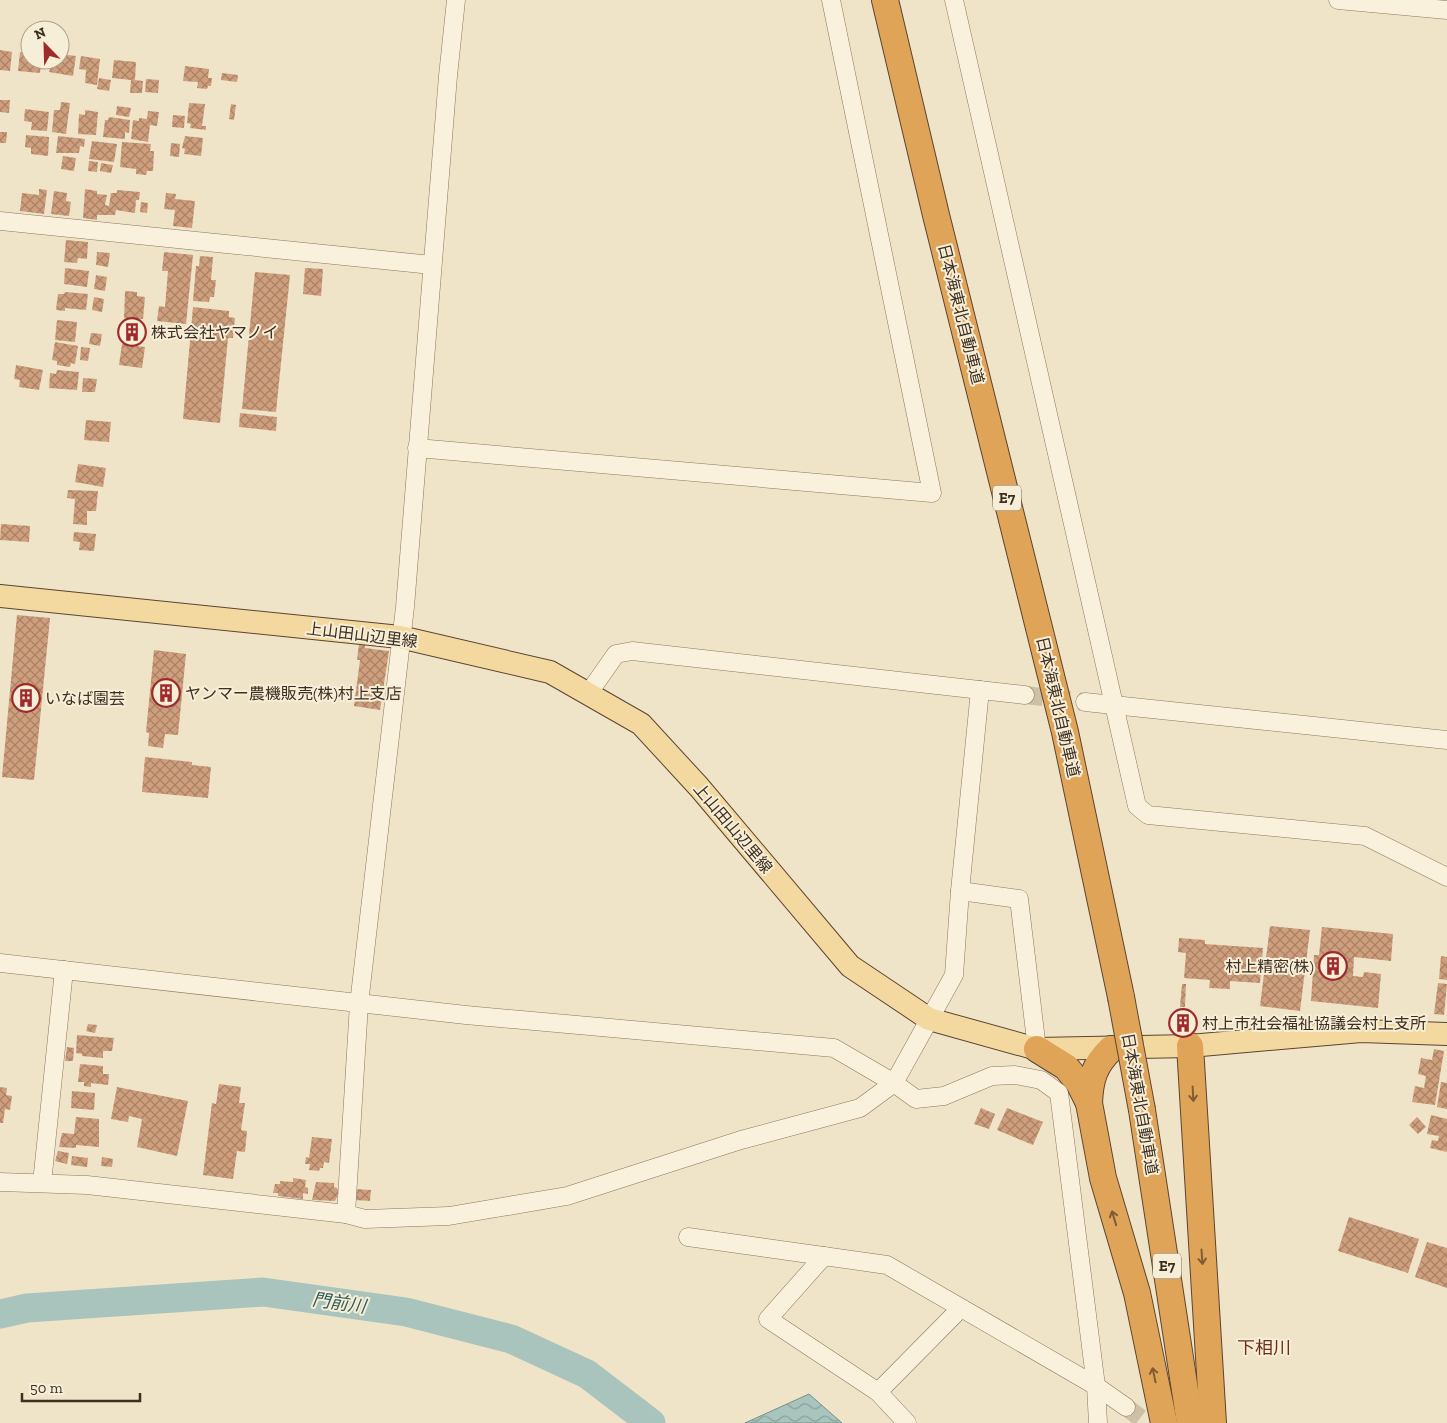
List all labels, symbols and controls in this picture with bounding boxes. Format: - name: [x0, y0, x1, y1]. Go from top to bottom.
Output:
- north arrow: [20, 20, 70, 70]
- text: N: [32, 23, 49, 43]
- street label: 日本海東北自動車道: [934, 242, 988, 386]
- building icon: 株式会社ヤマノイ: [117, 317, 147, 347]
- place label: 株式会社ヤマノイ: [151, 323, 279, 342]
- road number: E7: [993, 486, 1021, 510]
- street label: 上山田山辺里線: [305, 619, 419, 651]
- street label: 日本海東北自動車道: [1033, 635, 1083, 779]
- building icon: ヤンマー農機販売(株)村上支店: [151, 678, 181, 708]
- building icon: いなば園芸: [11, 683, 41, 713]
- place label: ヤンマー農機販売(株)村上支店: [185, 684, 402, 703]
- place label: いなば園芸: [45, 689, 125, 708]
- street label: 上山田山辺里線: [690, 779, 776, 877]
- building icon: 村上精密(株): [1318, 951, 1348, 981]
- place label: 村上精密(株): [1225, 957, 1314, 976]
- building icon: 村上市社会福祉協議会村上支所: [1168, 1008, 1198, 1038]
- place label: 村上市社会福祉協議会村上支所: [1202, 1014, 1426, 1033]
- street label: 日本海東北自動車道: [1118, 1031, 1162, 1177]
- one-way arrow: [1188, 1086, 1198, 1102]
- one-way arrow: [1109, 1210, 1119, 1226]
- one-way arrow: [1198, 1248, 1207, 1264]
- road number: E7: [1153, 1254, 1181, 1278]
- water label: 門前川: [311, 1288, 369, 1318]
- district label: 下相川: [1237, 1337, 1291, 1359]
- one-way arrow: [1149, 1368, 1158, 1384]
- scale bar: [22, 1370, 140, 1402]
- text: 50 m: [30, 1379, 63, 1397]

